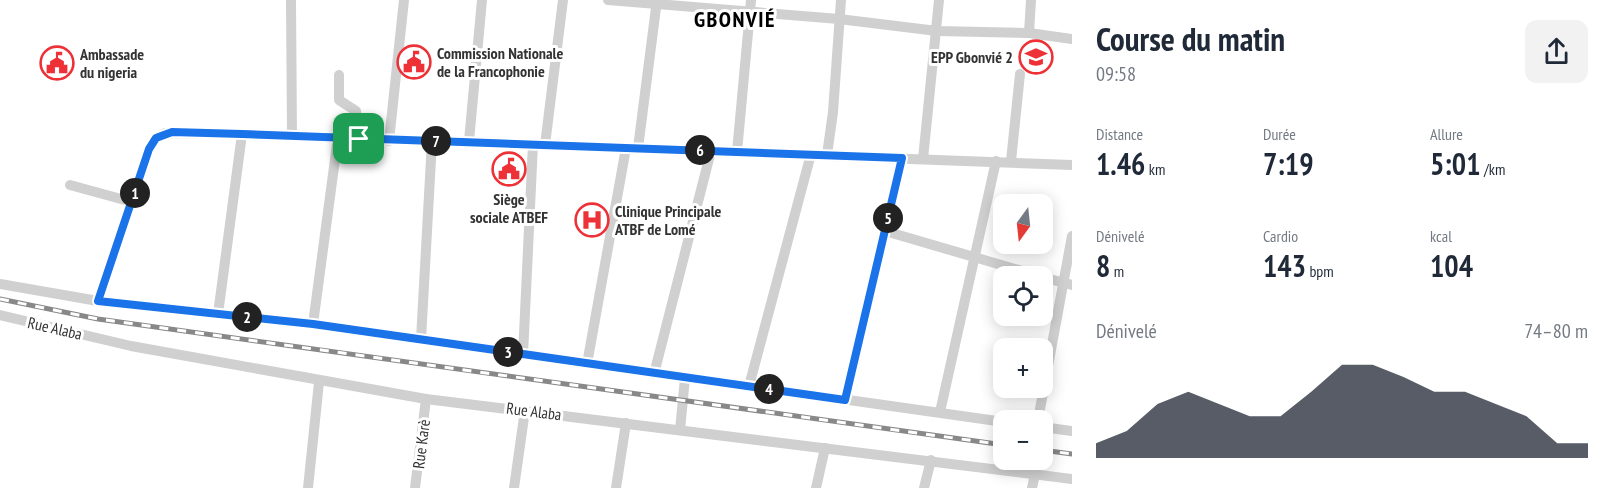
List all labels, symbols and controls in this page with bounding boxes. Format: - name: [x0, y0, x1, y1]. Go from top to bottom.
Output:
- district label: GBONVIÉ: [694, 5, 776, 33]
- text: Course du matin: [1096, 17, 1285, 60]
- button: share: [1525, 20, 1588, 83]
- school or university icon: EPP Gbonvié 2: [1018, 39, 1054, 75]
- place label: Commission Nationale de la Francophonie: [437, 43, 563, 81]
- place label: Ambassade du nigeria: [79, 44, 144, 82]
- public building icon: Commission Nationale de la Francophonie: [396, 44, 432, 80]
- public building icon: Ambassade du nigeria: [39, 45, 75, 81]
- place label: EPP Gbonvié 2: [931, 47, 1013, 67]
- text: 09:58: [1096, 61, 1136, 87]
- pin: [333, 113, 384, 164]
- icon: arrive: [342, 122, 375, 155]
- text: Distance: [1096, 124, 1143, 144]
- text: Durée: [1263, 124, 1296, 144]
- text: Allure: [1430, 124, 1463, 144]
- pin: 7: [421, 126, 451, 156]
- text: 7: [432, 131, 440, 151]
- pin: 6: [685, 135, 715, 165]
- text: 6: [696, 140, 704, 160]
- text: 1.46: [1096, 144, 1145, 183]
- text: 7:19: [1263, 144, 1314, 183]
- text: 5:01: [1430, 144, 1481, 183]
- public building icon: Siège sociale ATBEF: [491, 151, 527, 187]
- text: km: [1145, 159, 1165, 179]
- text: /km: [1481, 159, 1505, 179]
- pin: 1: [120, 178, 150, 208]
- text: 1: [131, 183, 139, 203]
- place label: Siège sociale ATBEF: [470, 189, 548, 227]
- north arrow: [993, 194, 1053, 254]
- map controls: [993, 194, 1053, 470]
- place label: Clinique Principale ATBF de Lomé: [614, 201, 722, 239]
- hospital icon: Clinique Principale ATBF de Lomé: [574, 202, 610, 238]
- pin: 5: [873, 203, 903, 233]
- text: 5: [884, 208, 892, 228]
- text: Dénivelé: [1096, 226, 1145, 246]
- text: Cardio: [1263, 226, 1298, 246]
- text: kcal: [1430, 226, 1452, 246]
- text: 8: [1096, 246, 1110, 285]
- text: 143: [1263, 246, 1306, 285]
- text: 104: [1430, 246, 1473, 285]
- text: m: [1110, 261, 1124, 281]
- text: bpm: [1306, 261, 1334, 281]
- button: locate: [993, 266, 1053, 326]
- pin: 2: [232, 302, 262, 332]
- text: 2: [243, 307, 251, 327]
- street label: Rue Alaba: [26, 312, 84, 344]
- text: Dénivelé: [1096, 318, 1157, 344]
- text: 74–80 m: [1524, 318, 1588, 344]
- pin: 3: [493, 337, 523, 367]
- button: +: [993, 338, 1053, 398]
- text: 3: [504, 342, 512, 362]
- pin: 4: [754, 374, 784, 404]
- text: 4: [765, 379, 773, 399]
- street label: Rue Alaba: [505, 398, 563, 424]
- button: −: [993, 410, 1053, 470]
- street label: Rue Karè: [408, 418, 434, 470]

